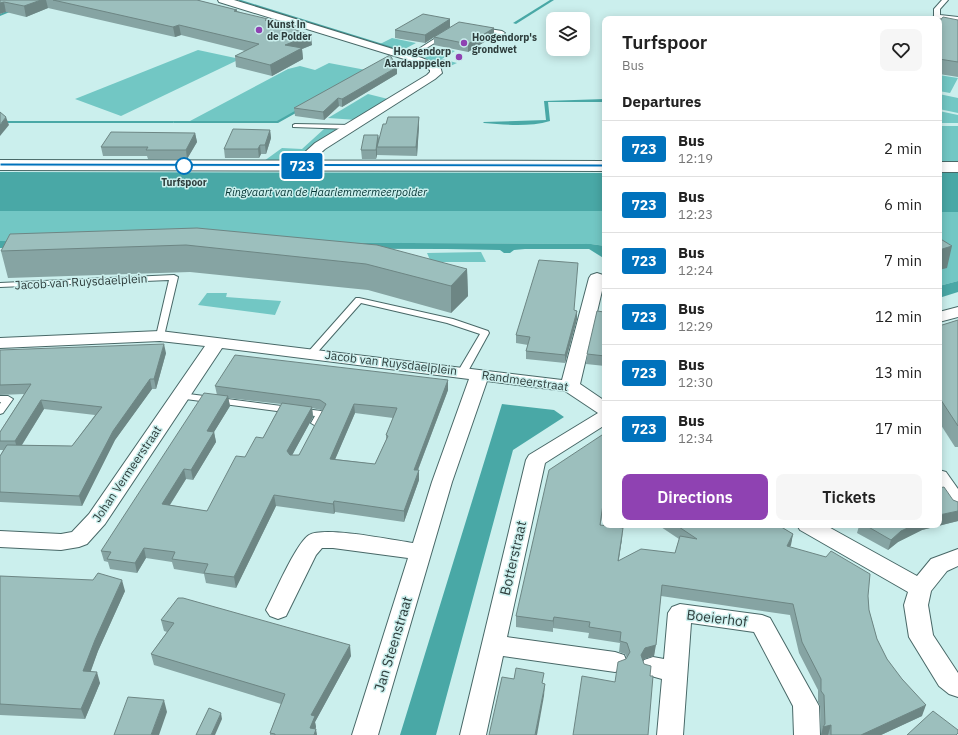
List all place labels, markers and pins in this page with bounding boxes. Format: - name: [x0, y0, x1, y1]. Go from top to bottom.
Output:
- place label: Kunst in de Polder: [267, 18, 312, 43]
- marker: Kunst in de Polder: [254, 25, 264, 35]
- place label: Hoogendorp's grondwet: [472, 31, 537, 56]
- marker: Hoogendorp's grondwet: [459, 38, 469, 48]
- place label: Hoogendorp Aardapppelen: [384, 45, 451, 70]
- marker: Hoogendorp Aardapppelen: [454, 52, 464, 62]
- marker: Turfspoor: [175, 157, 193, 175]
- place label: Turfspoor: [161, 176, 207, 189]

